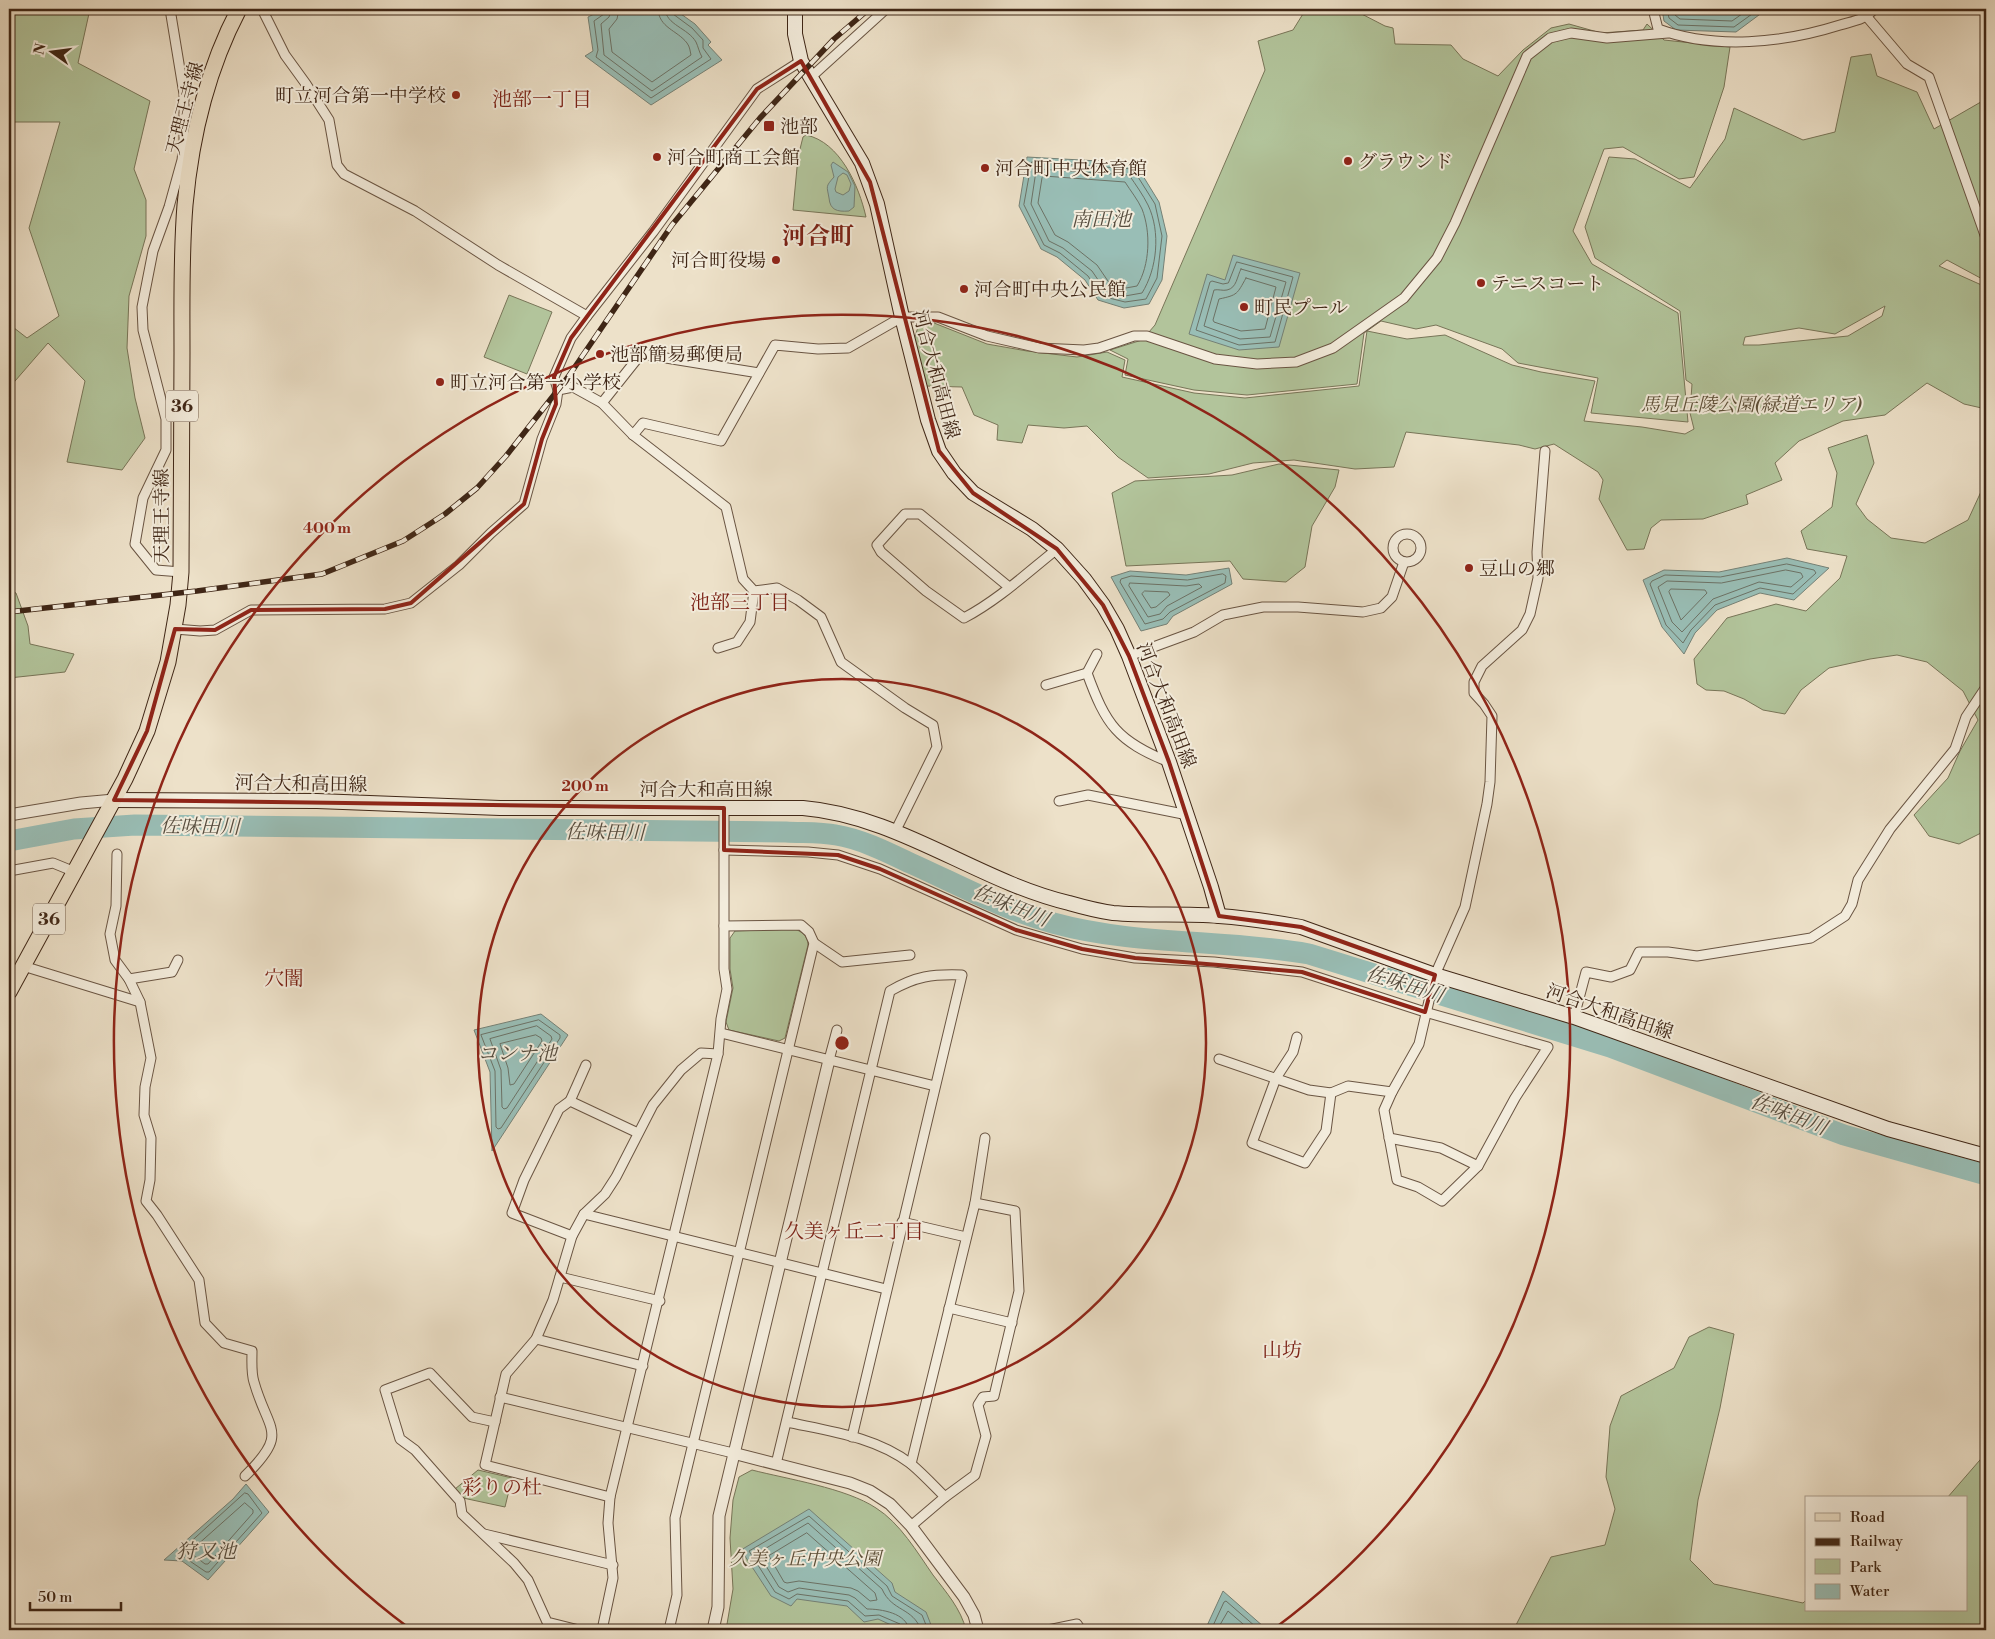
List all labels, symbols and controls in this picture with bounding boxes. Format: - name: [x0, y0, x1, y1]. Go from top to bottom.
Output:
- north arrow: [28, 28, 78, 78]
- text: N: [30, 42, 50, 57]
- street label: 天理王寺線: [161, 59, 209, 157]
- place label: 町立河合第一中学校: [275, 84, 446, 108]
- district label: 池部一丁目: [492, 88, 592, 113]
- marker: 町立河合第一中学校: [450, 89, 462, 101]
- place label: 池部: [780, 115, 818, 139]
- marker: 池部: [762, 119, 776, 133]
- place label: 河合町商工会館: [667, 146, 800, 170]
- place label: グラウンド: [1358, 150, 1453, 174]
- marker: 河合町商工会館: [651, 151, 663, 163]
- marker: グラウンド: [1342, 155, 1354, 167]
- place label: 河合町中央体育館: [995, 157, 1147, 181]
- marker: 河合町中央体育館: [979, 162, 991, 174]
- water label: 南田池: [1071, 208, 1133, 233]
- district label: 河合町: [782, 222, 854, 252]
- place label: 河合町役場: [671, 249, 766, 273]
- marker: 河合町役場: [770, 254, 782, 266]
- place label: テニスコート: [1491, 272, 1604, 296]
- marker: テニスコート: [1475, 277, 1487, 289]
- place label: 河合町中央公民館: [974, 278, 1126, 302]
- marker: 河合町中央公民館: [958, 283, 970, 295]
- place label: 町民プール: [1254, 296, 1348, 320]
- marker: 町民プール: [1238, 301, 1250, 313]
- street label: 河合大和高田線: [907, 307, 965, 442]
- place label: 池部簡易郵便局: [610, 343, 743, 367]
- marker: 池部簡易郵便局: [594, 348, 606, 360]
- place label: 町立河合第一小学校: [450, 371, 621, 395]
- marker: 町立河合第一小学校: [434, 376, 446, 388]
- road number: 36: [166, 391, 198, 422]
- park label: 馬見丘陵公園(緑道エリア): [1641, 393, 1862, 417]
- street label: 天理王寺線: [150, 468, 174, 564]
- text: 400 m: [303, 519, 351, 538]
- place label: 豆山の郷: [1479, 557, 1555, 581]
- marker: 豆山の郷: [1463, 562, 1475, 574]
- district label: 池部三丁目: [690, 591, 790, 616]
- street label: 河合大和高田線: [1131, 639, 1201, 772]
- street label: 河合大和高田線: [234, 771, 368, 797]
- text: 200 m: [561, 777, 609, 796]
- street label: 河合大和高田線: [639, 778, 773, 802]
- water label: 佐味田川: [160, 814, 242, 841]
- water label: 佐味田川: [565, 820, 647, 847]
- water label: 佐味田川: [969, 880, 1054, 934]
- road number: 36: [33, 904, 65, 934]
- water label: 佐味田川: [1363, 962, 1448, 1010]
- district label: 穴闇: [264, 967, 304, 992]
- street label: 河合大和高田線: [1543, 979, 1676, 1045]
- centre of rings: [833, 1034, 851, 1052]
- water label: コンナ池: [477, 1042, 559, 1067]
- water label: 佐味田川: [1747, 1089, 1832, 1142]
- district label: 久美ヶ丘二丁目: [784, 1220, 924, 1245]
- district label: 山坊: [1262, 1339, 1302, 1364]
- district label: 彩りの杜: [462, 1476, 542, 1501]
- legend: [1805, 1496, 1968, 1612]
- text: Road: [1850, 1508, 1885, 1527]
- text: Railway: [1850, 1532, 1904, 1551]
- water label: 狩又池: [176, 1540, 238, 1565]
- park label: 久美ヶ丘中央公園: [729, 1547, 884, 1571]
- text: Park: [1850, 1558, 1882, 1577]
- scale bar: [30, 1579, 121, 1611]
- text: Water: [1849, 1582, 1890, 1601]
- text: 50 m: [38, 1588, 72, 1607]

